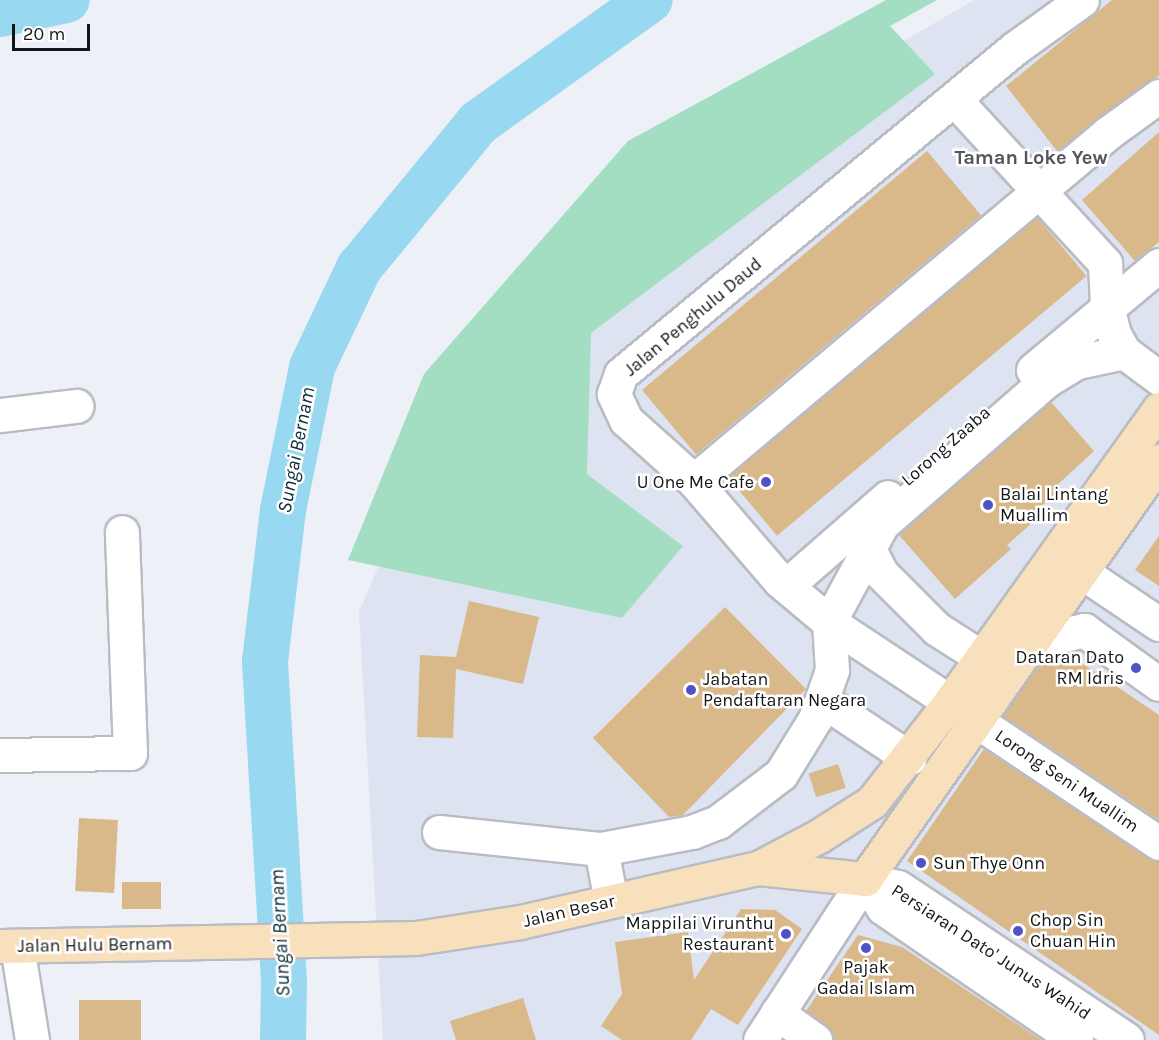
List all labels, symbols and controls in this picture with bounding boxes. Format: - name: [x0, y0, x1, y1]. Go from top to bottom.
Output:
- scale bar: [15, 12, 93, 50]
- text: 20 m: [23, 23, 65, 45]
- district label: Taman Loke Yew: [954, 145, 1108, 169]
- street label: Jalan Penghulu Daud: [620, 253, 766, 381]
- water label: Sungai Bernam: [272, 385, 320, 515]
- street label: Lorong Zaaba: [897, 401, 995, 491]
- place label: U One Me Cafe: [637, 471, 754, 493]
- marker: U One Me Cafe: [759, 475, 773, 489]
- place label: Balai Lintang Muallim: [1000, 484, 1108, 526]
- marker: Balai Lintang Muallim: [981, 498, 995, 512]
- place label: Dataran Dato RM Idris: [1016, 647, 1124, 690]
- marker: Dataran Dato RM Idris: [1129, 661, 1143, 675]
- place label: Jabatan Pendaftaran Negara: [703, 669, 866, 712]
- marker: Jabatan Pendaftaran Negara: [684, 683, 698, 697]
- street label: Lorong Seni Muallim: [991, 725, 1143, 837]
- place label: Sun Thye Onn: [933, 852, 1045, 874]
- marker: Sun Thye Onn: [914, 856, 928, 870]
- water label: Sungai Bernam: [265, 869, 295, 997]
- street label: Persiaran Dato' Junus Wahid: [887, 879, 1095, 1025]
- street label: Jalan Besar: [521, 890, 617, 932]
- place label: Chop Sin Chuan Hin: [1030, 910, 1116, 952]
- place label: Mappilai Virunthu Restaurant: [626, 913, 774, 956]
- marker: Chop Sin Chuan Hin: [1011, 924, 1025, 938]
- marker: Mappilai Virunthu Restaurant: [779, 927, 793, 941]
- street label: Jalan Hulu Bernam: [17, 933, 173, 957]
- marker: Pajak Gadai Islam: [859, 941, 873, 955]
- place label: Pajak Gadai Islam: [817, 957, 915, 1000]

